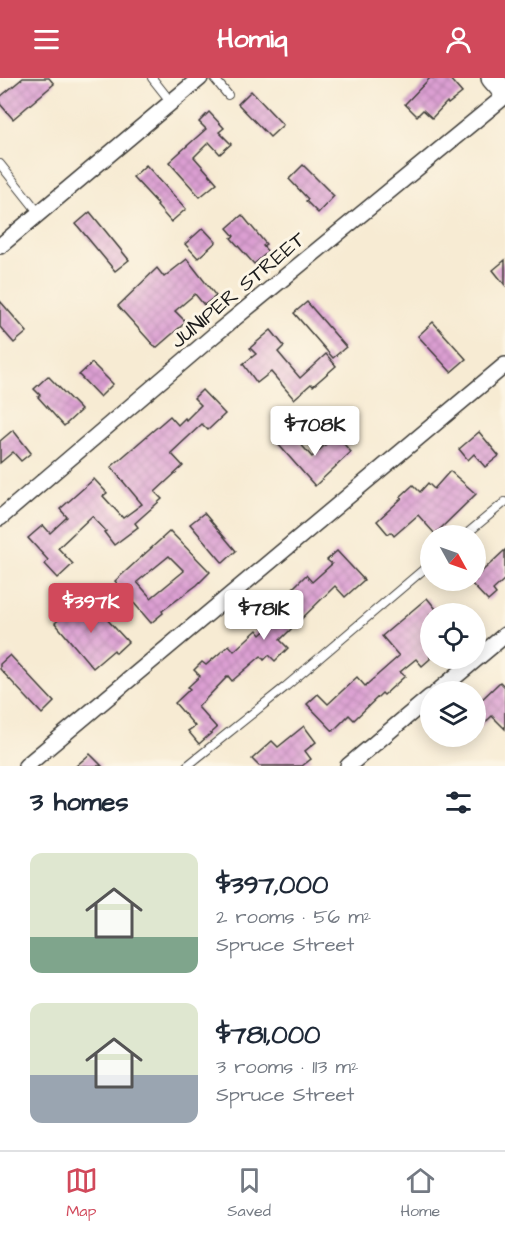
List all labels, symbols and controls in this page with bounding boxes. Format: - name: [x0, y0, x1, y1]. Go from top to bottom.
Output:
- text: Homiq: [217, 20, 288, 58]
- icon: menu: [30, 23, 63, 56]
- icon: person: [442, 23, 475, 56]
- street label: JUNIPER STREET: [164, 224, 312, 355]
- pin: $708K: [273, 406, 357, 457]
- text: $708K: [284, 411, 346, 439]
- north arrow: [420, 525, 486, 591]
- map controls: [420, 525, 486, 747]
- pin: $397K: [49, 583, 133, 634]
- text: $397K: [62, 588, 120, 616]
- pin: $781K: [222, 590, 306, 641]
- text: $781K: [238, 595, 290, 623]
- button: locate: [420, 603, 486, 669]
- button: layers: [420, 681, 486, 747]
- text: 3 homes: [30, 784, 129, 820]
- icon: filters: [442, 786, 475, 819]
- text: $397,000: [216, 867, 328, 903]
- icon: home: [78, 877, 150, 949]
- text: 2 rooms · 56 m²: [216, 903, 371, 931]
- text: Spruce Street: [216, 931, 354, 959]
- text: $781,000: [216, 1017, 320, 1053]
- icon: home: [78, 1027, 150, 1099]
- text: 3 rooms · 113 m²: [216, 1053, 359, 1081]
- text: Spruce Street: [216, 1081, 354, 1109]
- tab: Map: [65, 1164, 98, 1222]
- tab: Saved: [227, 1164, 271, 1222]
- tab: Home: [400, 1164, 440, 1222]

